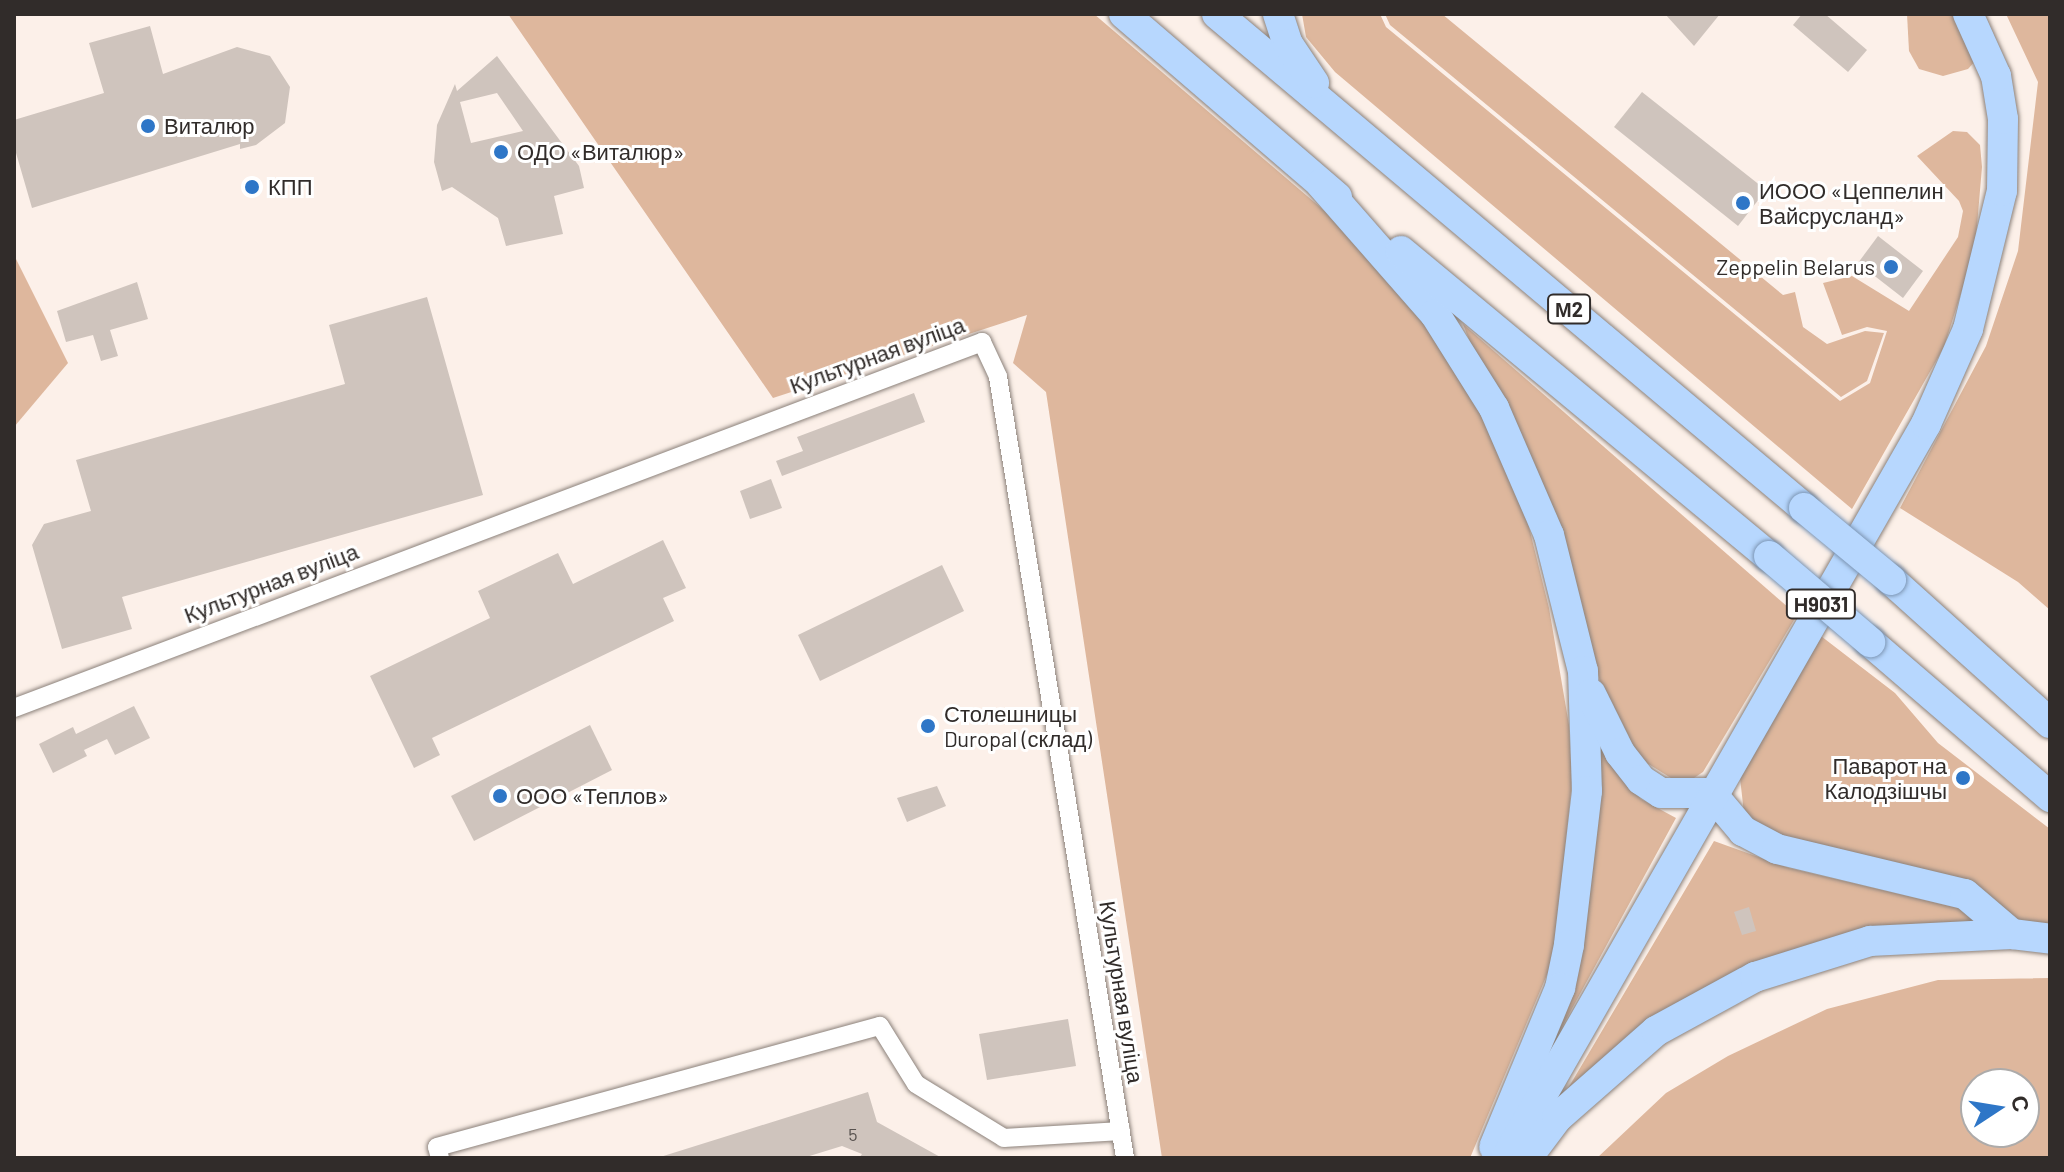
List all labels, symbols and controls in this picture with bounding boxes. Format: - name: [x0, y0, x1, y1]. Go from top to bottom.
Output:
- place label: Виталюр: [164, 113, 255, 139]
- marker: Виталюр: [139, 117, 157, 135]
- place label: ОДО «Виталюр»: [517, 139, 684, 165]
- marker: ОДО «Виталюр»: [492, 143, 510, 161]
- place label: КПП: [268, 174, 312, 200]
- place label: ИООО «Цеппелин Вайсрусланд»: [1759, 177, 1944, 228]
- marker: КПП: [243, 178, 261, 196]
- marker: ИООО «Цеппелин Вайсрусланд»: [1734, 194, 1752, 212]
- place label: Zeppelin Belarus: [1716, 254, 1875, 280]
- marker: Zeppelin Belarus: [1882, 258, 1900, 276]
- road number: М2: [1547, 293, 1591, 325]
- street label: Культурная вуліца: [786, 311, 968, 399]
- street label: Культурная вуліца: [180, 538, 362, 628]
- road number: Н9031: [1785, 588, 1857, 620]
- place label: Столешницы Duropal (склад): [944, 700, 1092, 752]
- marker: Столешницы Duropal (склад): [919, 717, 937, 735]
- place label: Паварот на Калодзішчы: [1824, 752, 1947, 804]
- marker: Паварот на Калодзішчы: [1954, 769, 1972, 787]
- place label: ООО «Теплов»: [516, 783, 669, 809]
- marker: ООО «Теплов»: [491, 787, 509, 805]
- street label: Культурная вуліца: [1095, 899, 1149, 1085]
- north arrow: [1960, 1068, 2040, 1148]
- text: С: [2007, 1093, 2036, 1114]
- house number: 5: [848, 1123, 858, 1145]

